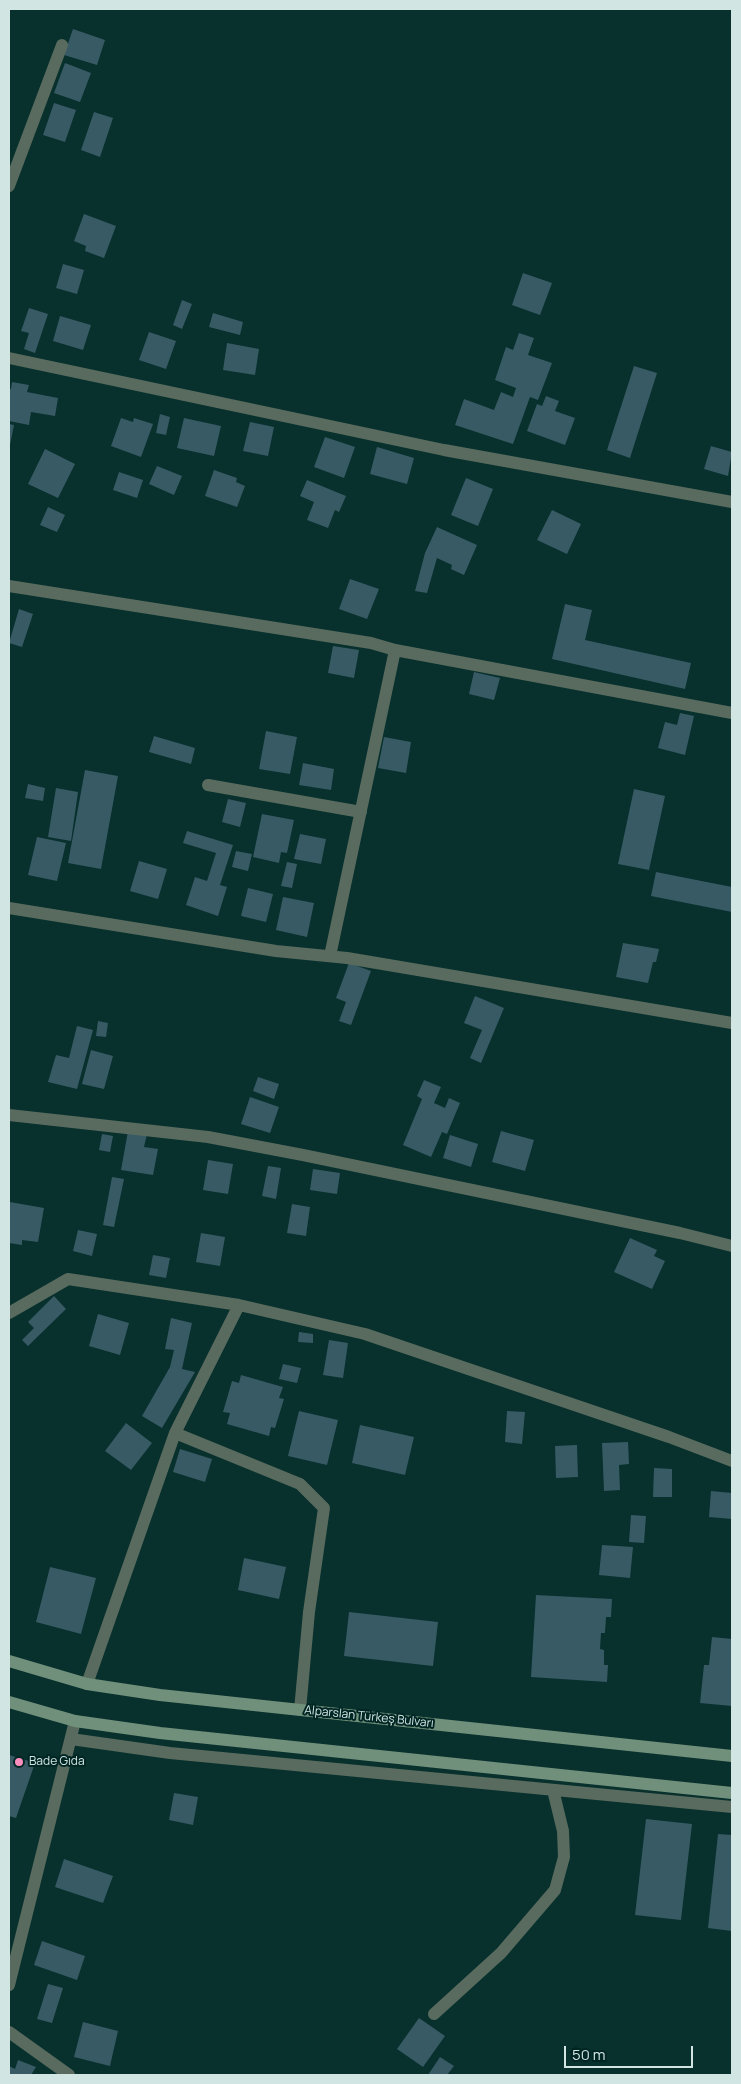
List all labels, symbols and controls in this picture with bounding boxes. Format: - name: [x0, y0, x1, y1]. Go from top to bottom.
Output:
- street label: Alparslan Türkeş Bulvarı: [304, 1703, 434, 1731]
- place label: Bade Gıda: [29, 1755, 85, 1769]
- marker: Bade Gıda: [13, 1756, 25, 1768]
- scale bar: [566, 2036, 695, 2068]
- text: 50 m: [572, 2044, 606, 2065]

